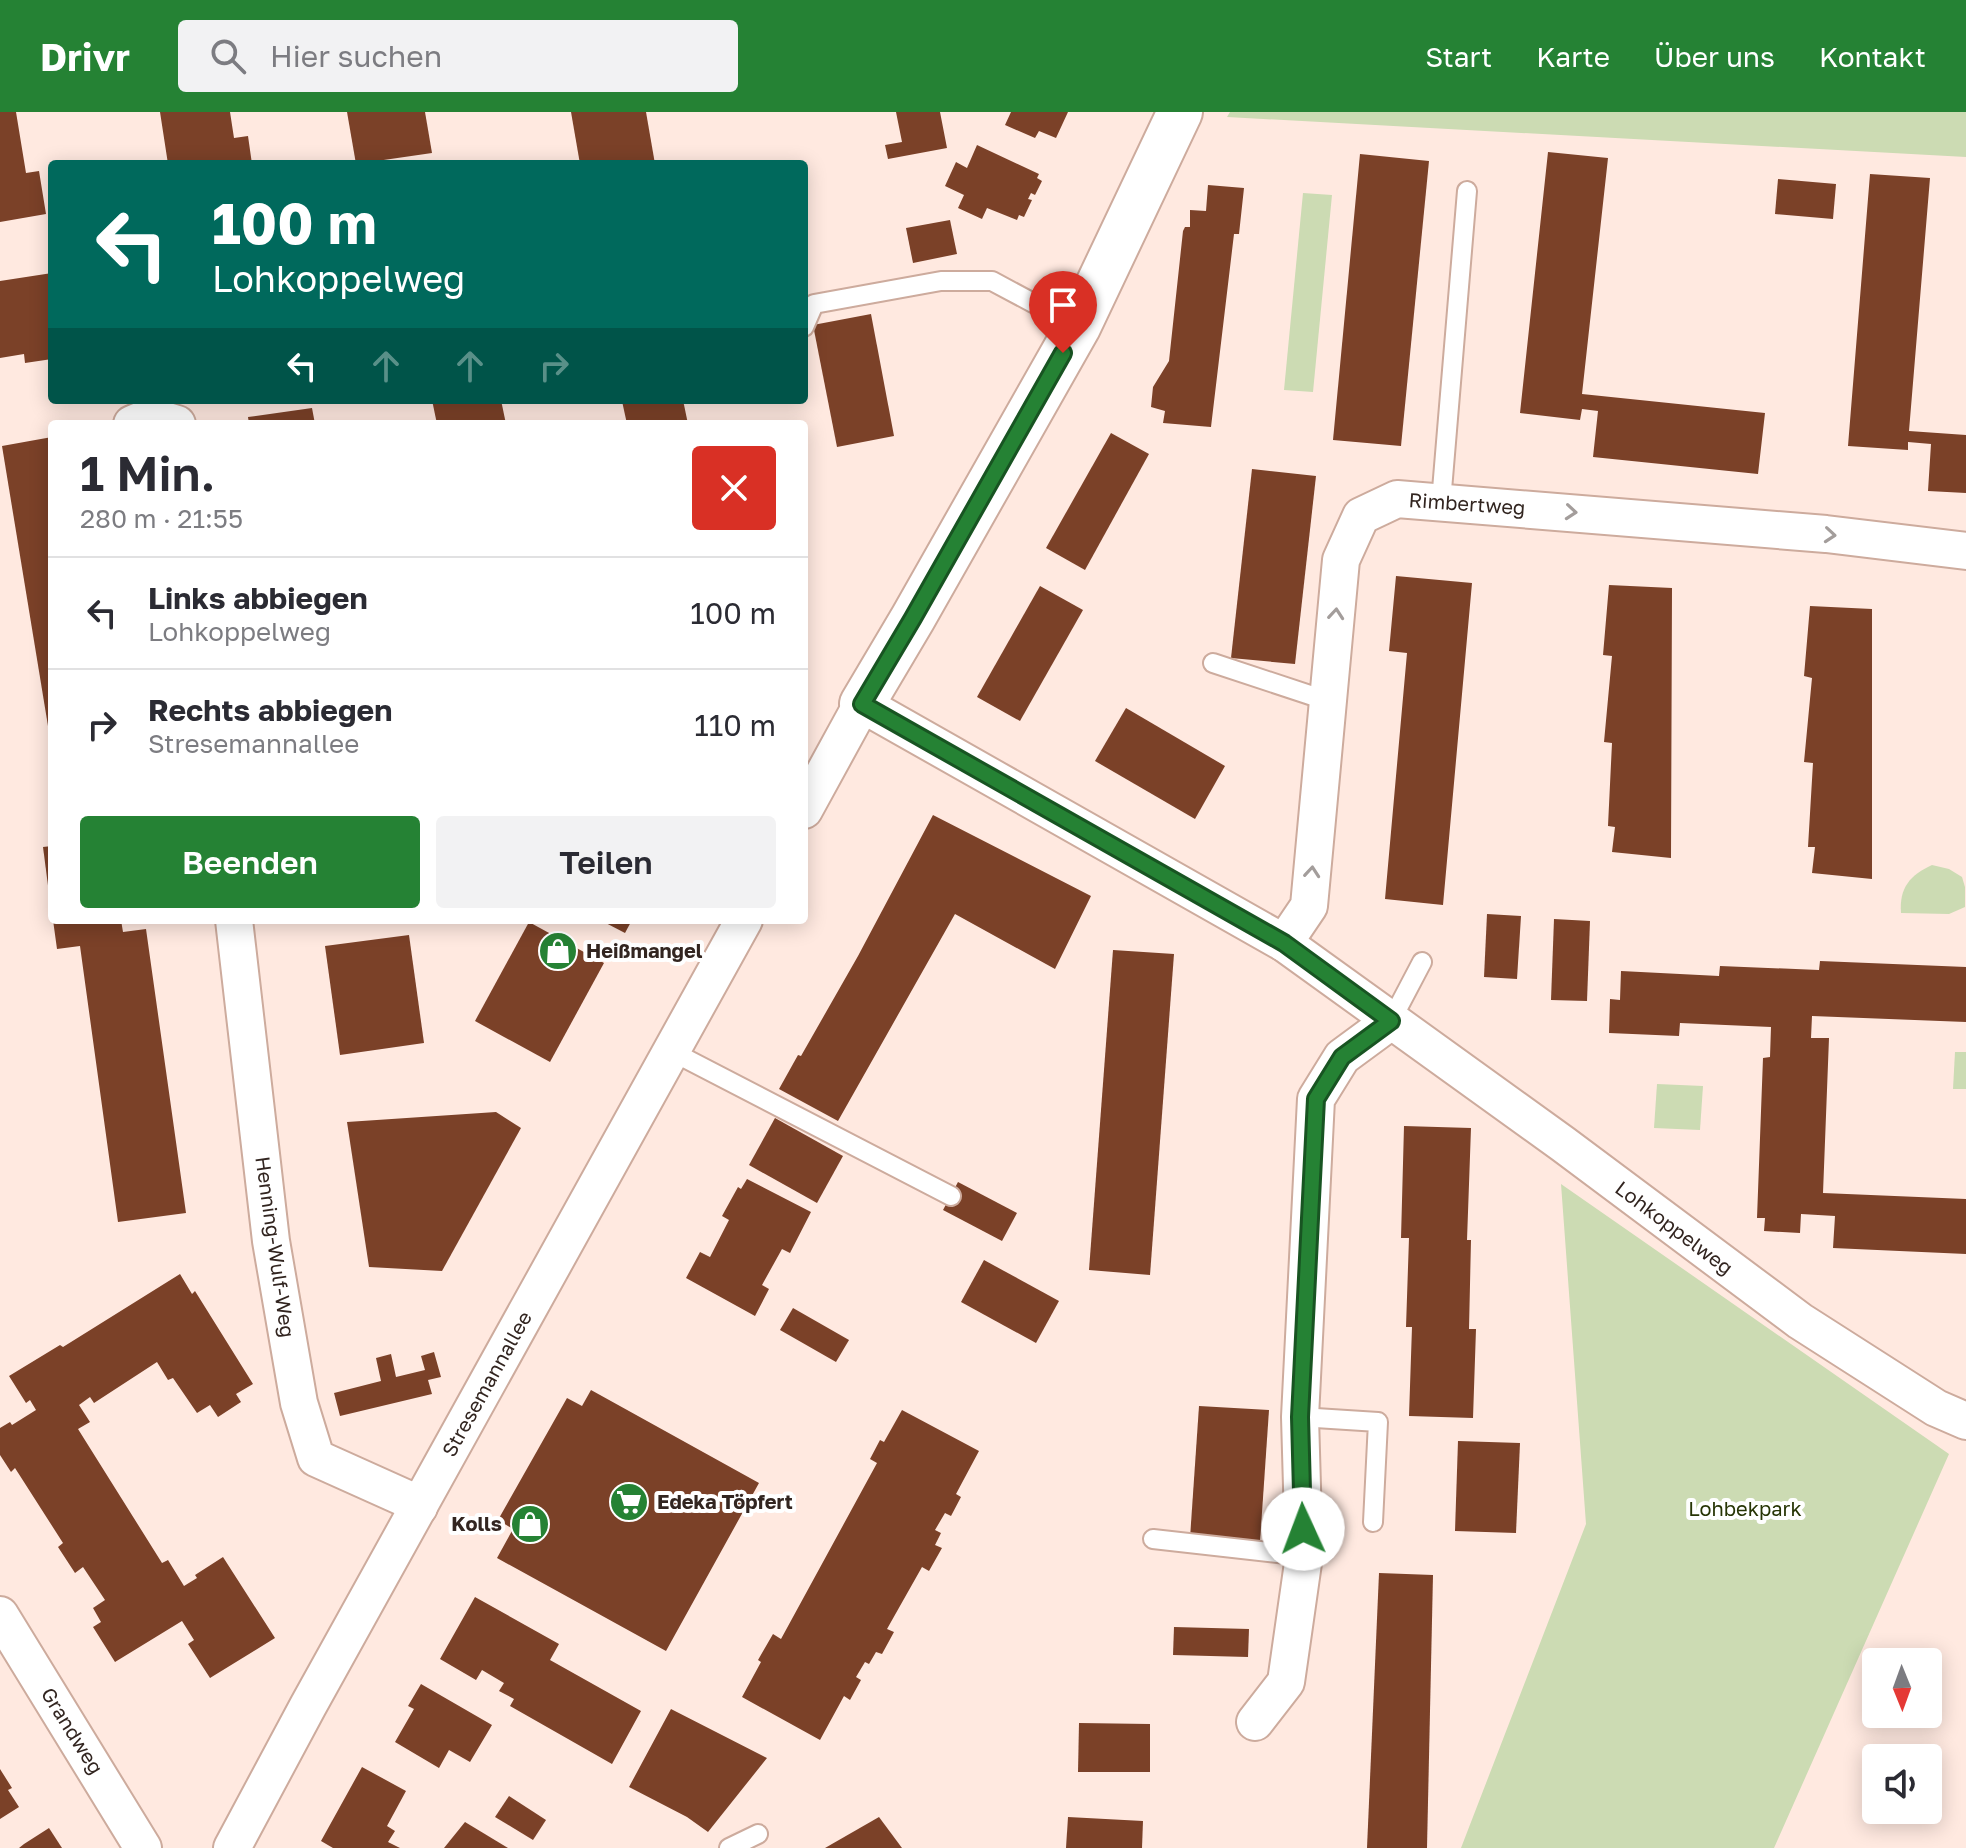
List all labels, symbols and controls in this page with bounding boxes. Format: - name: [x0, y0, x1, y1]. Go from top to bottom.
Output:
- search box: [178, 20, 738, 92]
- text: Drivr: [40, 34, 130, 79]
- icon: search: [206, 34, 250, 78]
- text: Hier suchen: [270, 38, 442, 74]
- text: Start: [1425, 40, 1492, 73]
- text: Karte: [1536, 40, 1610, 73]
- text: Über uns: [1654, 40, 1775, 73]
- text: Kontakt: [1819, 40, 1926, 73]
- text: 100 m: [212, 189, 377, 256]
- icon: left: [80, 192, 184, 296]
- text: Lohkoppelweg: [212, 257, 465, 300]
- pin: [1029, 271, 1097, 353]
- icon: arrive: [1041, 283, 1085, 327]
- icon: left: [280, 344, 324, 388]
- icon: ahead: [364, 344, 408, 388]
- icon: ahead: [448, 344, 492, 388]
- icon: right: [532, 344, 576, 388]
- text: 1 Min.: [80, 444, 215, 502]
- button: close: [692, 446, 776, 530]
- street label: Rimbertweg: [1408, 487, 1526, 519]
- text: 280 m · 21:55: [80, 503, 243, 534]
- one-way arrow: [1565, 503, 1578, 520]
- one-way arrow: [1824, 526, 1837, 543]
- text: Links abbiegen: [148, 580, 368, 616]
- icon: left: [80, 591, 124, 635]
- text: 100 m: [690, 595, 776, 631]
- one-way arrow: [1328, 607, 1345, 620]
- text: Lohkoppelweg: [148, 616, 331, 647]
- text: Rechts abbiegen: [148, 692, 392, 728]
- icon: right: [80, 703, 124, 747]
- text: 110 m: [694, 707, 776, 743]
- text: Stresemannallee: [148, 728, 359, 759]
- button: Beenden: [80, 816, 420, 908]
- button: Teilen: [436, 816, 776, 908]
- one-way arrow: [1303, 865, 1320, 878]
- shop icon: Heißmangel: [537, 930, 579, 972]
- place label: Heißmangel: [586, 938, 703, 962]
- street label: Henning-Wulf-Weg: [251, 1155, 301, 1339]
- street label: Lohkoppelweg: [1611, 1175, 1738, 1279]
- street label: Stresemannallee: [436, 1307, 536, 1460]
- supermarket icon: Edeka Töpfert: [608, 1481, 650, 1523]
- position arrow: [1261, 1487, 1345, 1571]
- place label: Edeka Töpfert: [657, 1489, 793, 1513]
- park label: Lohbekpark: [1688, 1496, 1802, 1520]
- shop icon: Kolls: [509, 1503, 551, 1545]
- place label: Kolls: [451, 1511, 502, 1535]
- north arrow: [1862, 1648, 1942, 1728]
- map controls: [1862, 1648, 1942, 1824]
- street label: Grandweg: [37, 1683, 109, 1778]
- button: sound: [1862, 1744, 1942, 1824]

